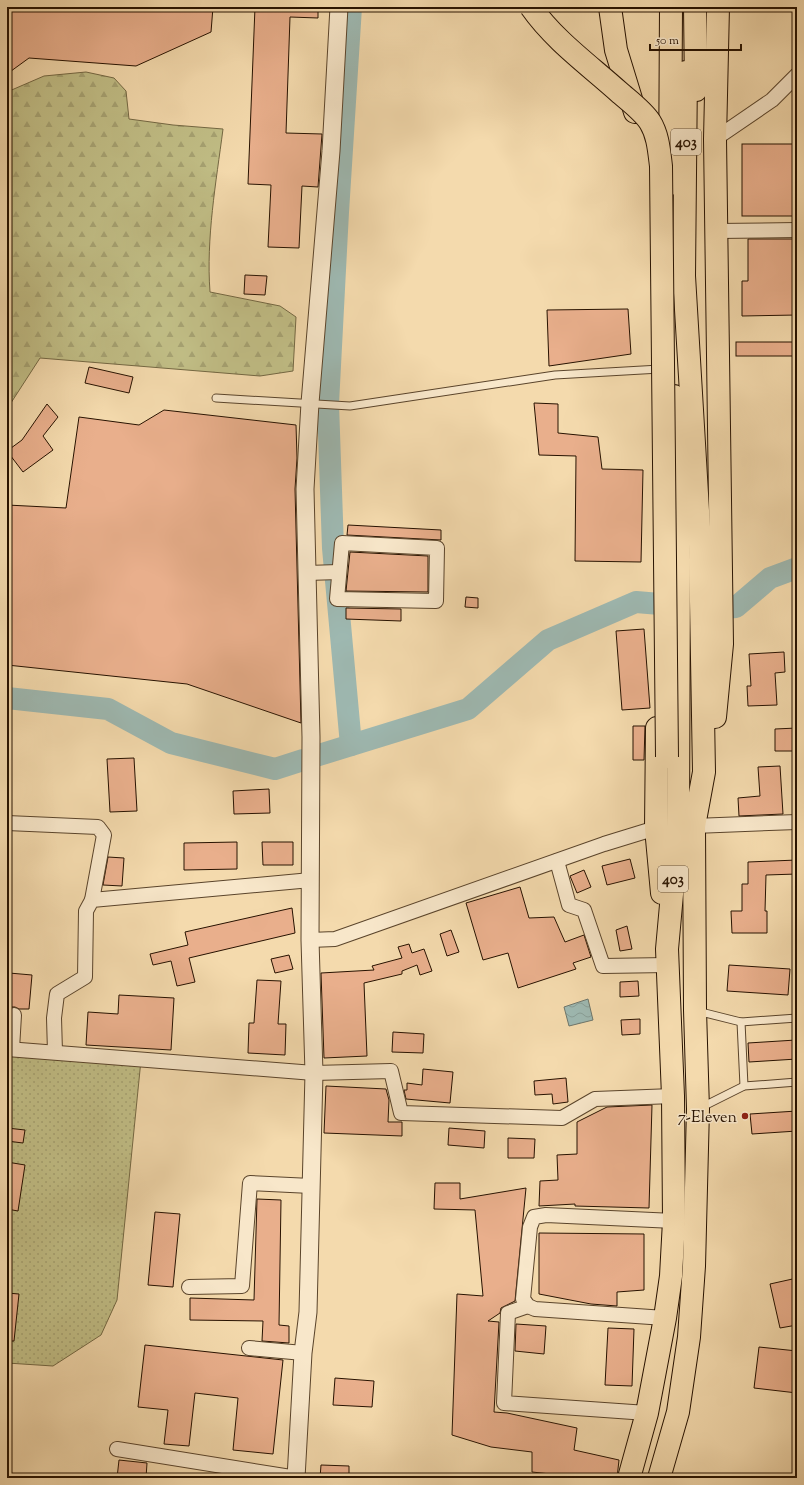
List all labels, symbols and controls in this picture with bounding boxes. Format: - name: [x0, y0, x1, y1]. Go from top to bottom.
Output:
- scale bar: [650, 26, 741, 52]
- text: 50 m: [655, 32, 679, 50]
- road number: 403: [671, 129, 701, 155]
- road number: 403: [658, 866, 688, 892]
- place label: 7-Eleven: [678, 1107, 738, 1130]
- marker: 7-Eleven: [740, 1111, 750, 1121]

